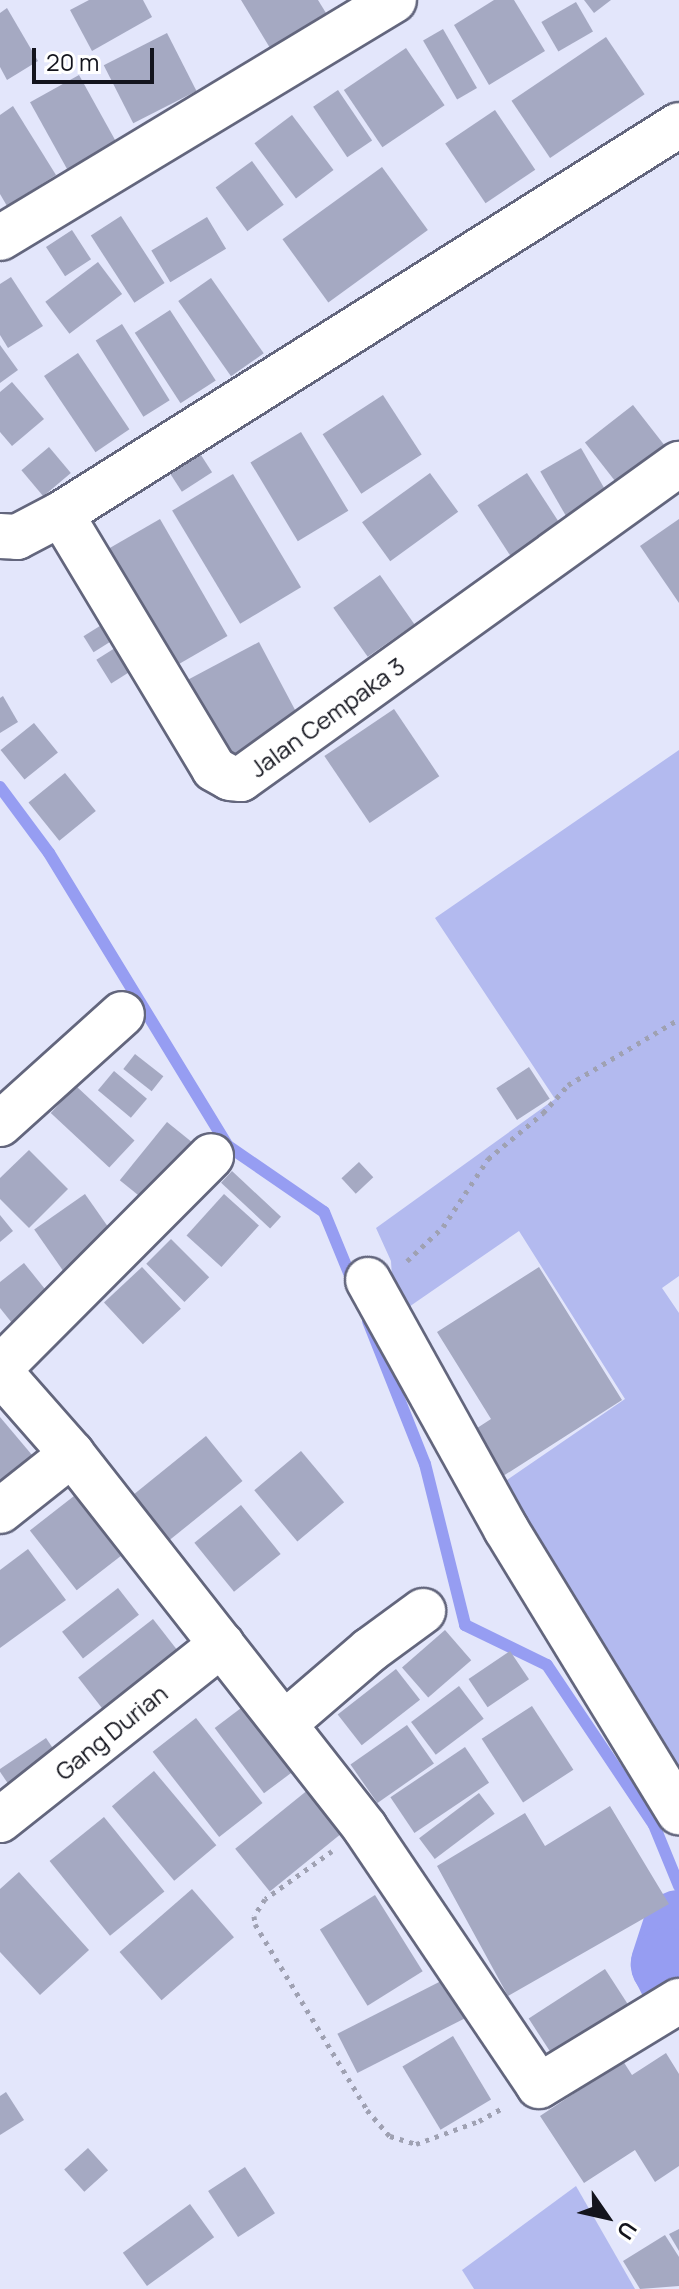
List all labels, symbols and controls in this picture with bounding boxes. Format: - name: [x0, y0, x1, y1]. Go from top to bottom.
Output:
- scale bar: [36, 32, 158, 82]
- text: 20 m: [46, 45, 99, 78]
- street label: Jalan Cempaka 3: [244, 651, 410, 783]
- street label: Gang Durian: [49, 1678, 173, 1786]
- north arrow: [567, 2177, 647, 2257]
- text: U: [610, 2215, 644, 2245]

